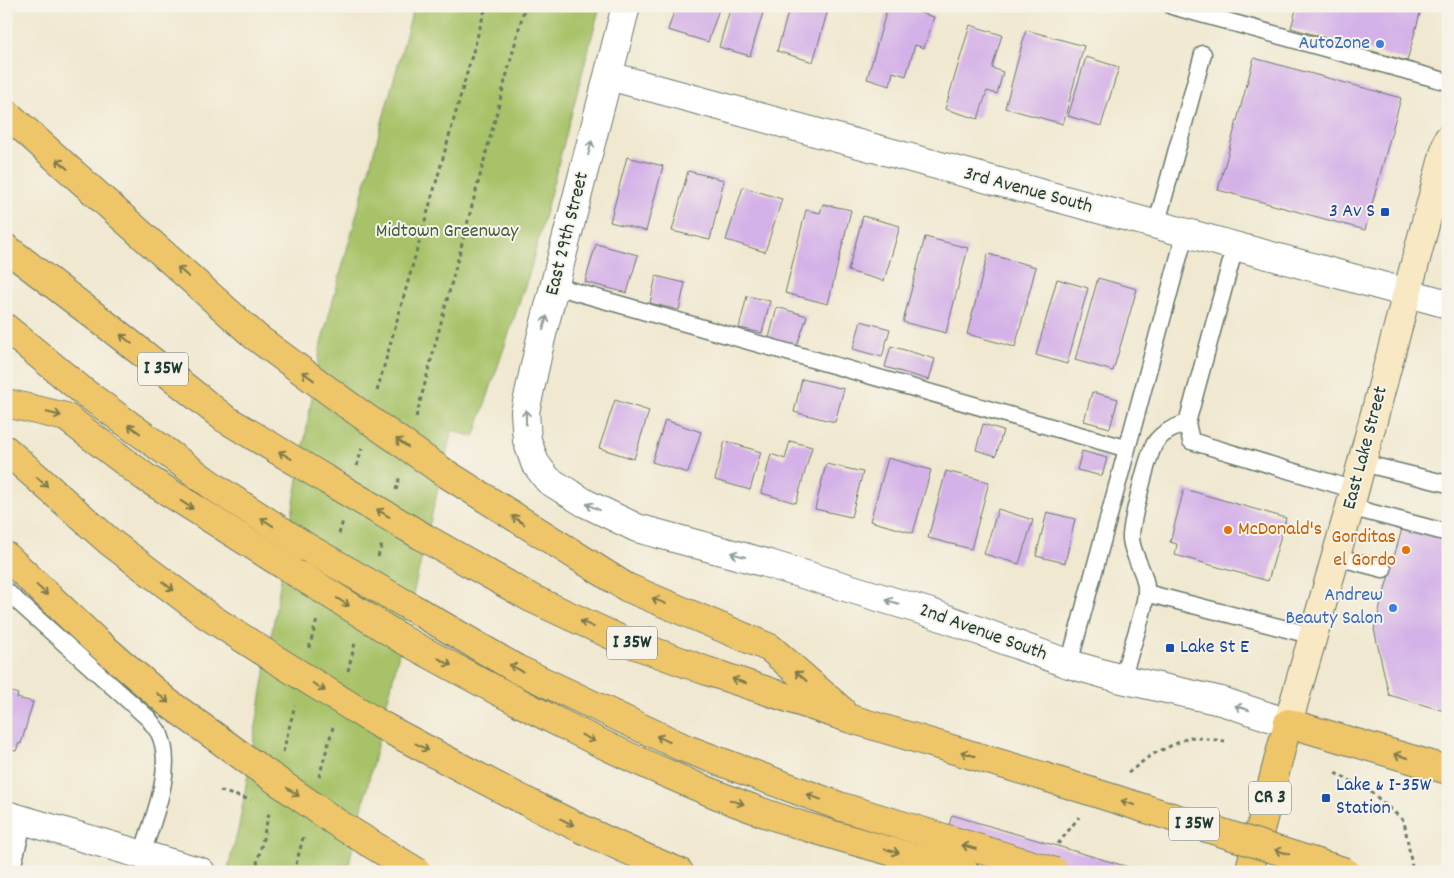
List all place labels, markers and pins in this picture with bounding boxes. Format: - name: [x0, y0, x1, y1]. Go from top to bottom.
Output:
- place label: AutoZone: [1298, 30, 1370, 58]
- marker: AutoZone: [1374, 38, 1386, 50]
- place label: 3 Av S: [1329, 198, 1375, 226]
- marker: 3 Av S: [1379, 206, 1391, 218]
- place label: McDonald's: [1238, 516, 1322, 544]
- marker: McDonald's: [1222, 524, 1234, 536]
- place label: Gorditas el Gordo: [1331, 524, 1396, 575]
- marker: Gorditas el Gordo: [1400, 544, 1412, 556]
- place label: Andrew Beauty Salon: [1286, 582, 1383, 633]
- marker: Andrew Beauty Salon: [1387, 602, 1399, 614]
- place label: Lake St E: [1180, 634, 1249, 662]
- marker: Lake St E: [1164, 642, 1176, 654]
- place label: Lake & I-35W Station: [1336, 772, 1432, 823]
- marker: Lake & I-35W Station: [1320, 792, 1332, 804]

